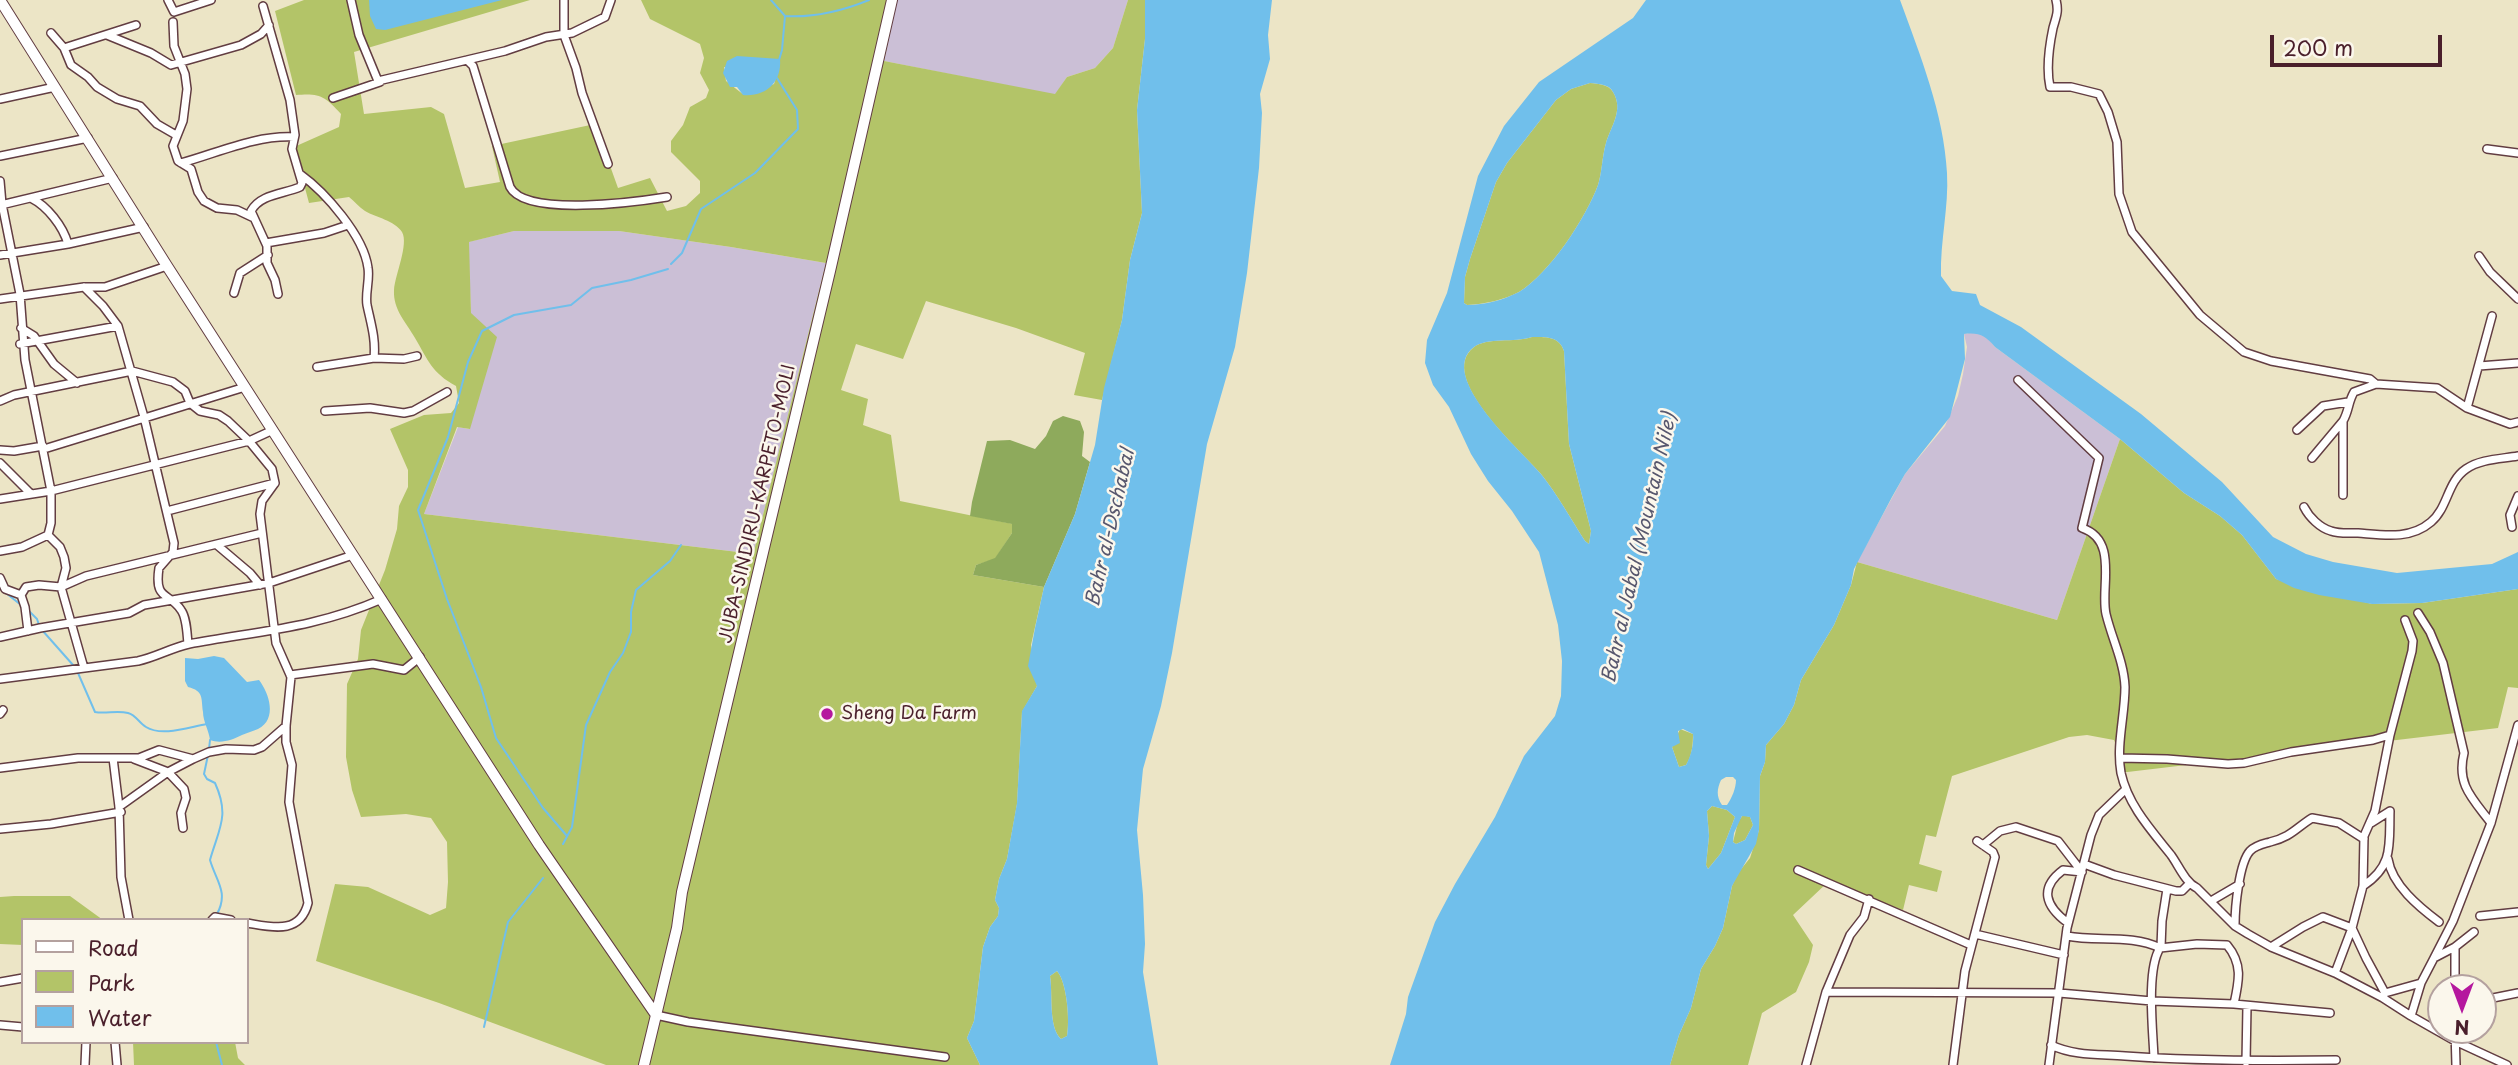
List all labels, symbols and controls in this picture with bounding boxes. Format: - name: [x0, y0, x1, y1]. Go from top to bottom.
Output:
- scale bar: [2273, 21, 2444, 65]
- text: 200 m: [2283, 31, 2353, 63]
- street label: JUBA-SINDIRU-KARPETO-MOLI: [715, 362, 801, 646]
- water label: Bahr al Jabal (Mountain Nile): [1598, 411, 1682, 685]
- water label: Bahr al-Dschabal: [1082, 447, 1140, 609]
- place label: Sheng Da Farm: [841, 703, 977, 725]
- marker: Sheng Da Farm: [819, 706, 835, 722]
- legend: [21, 918, 248, 1044]
- text: Road: [88, 931, 139, 963]
- text: Park: [88, 966, 135, 998]
- north arrow: [2427, 974, 2497, 1044]
- text: Water: [88, 1001, 151, 1033]
- text: N: [2454, 1014, 2470, 1042]

